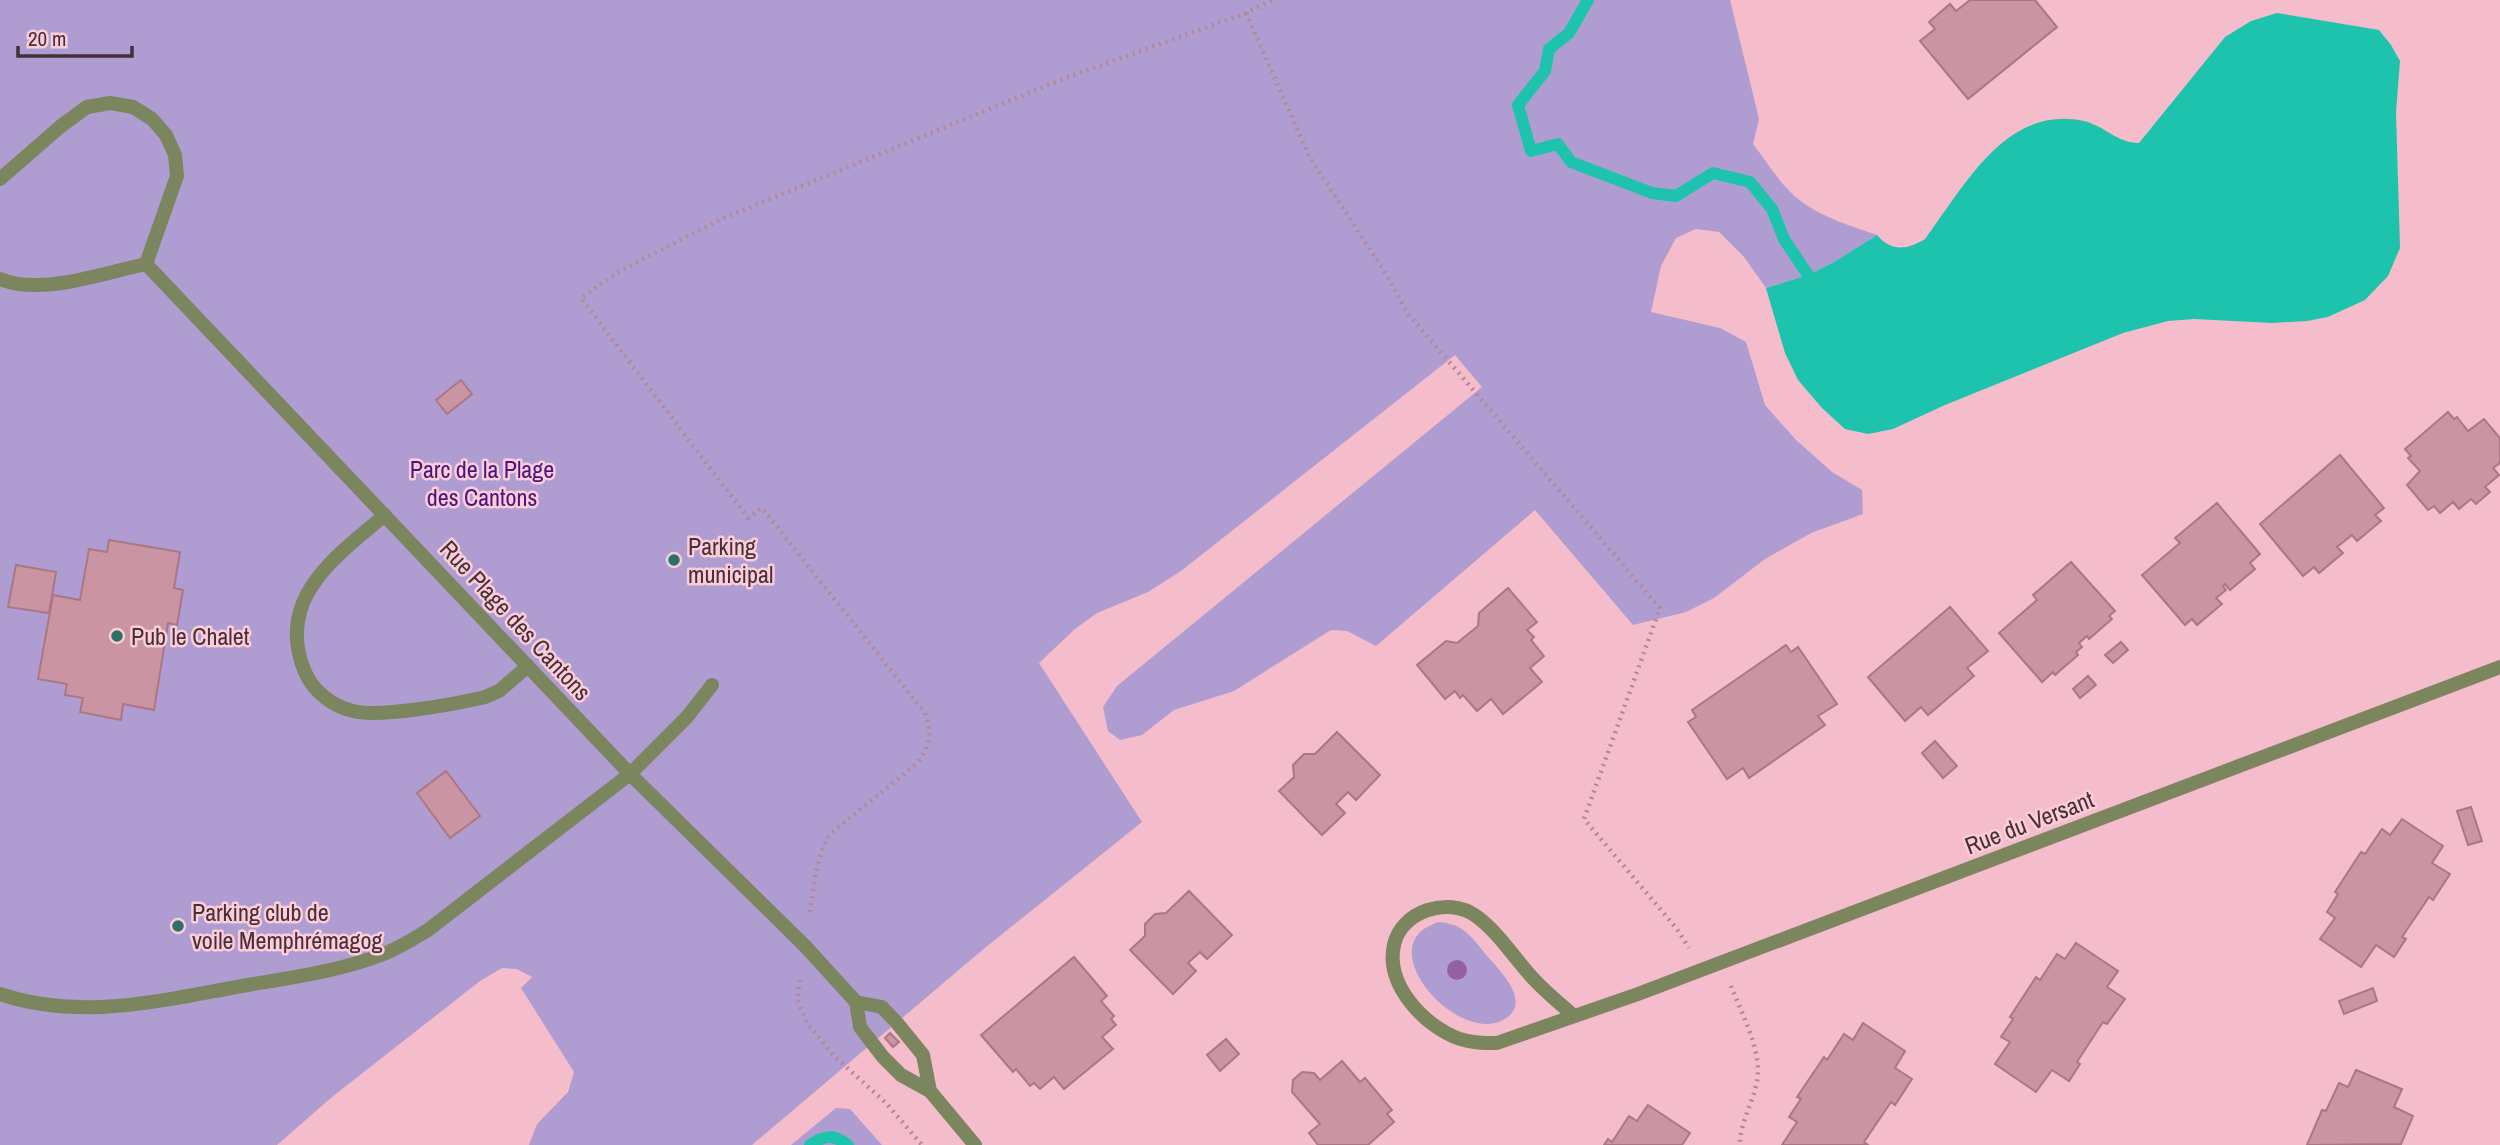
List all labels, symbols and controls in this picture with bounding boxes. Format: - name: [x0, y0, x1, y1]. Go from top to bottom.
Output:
- scale bar: [18, 14, 131, 58]
- text: 20 m: [28, 24, 66, 53]
- park label: Parc de la Plage des Cantons: [410, 453, 554, 513]
- place label: Parking municipal: [688, 530, 773, 590]
- street label: Rue Plage des Cantons: [433, 533, 599, 707]
- marker: Parking municipal: [666, 552, 682, 568]
- place label: Pub le Chalet: [131, 620, 250, 652]
- marker: Pub le Chalet: [109, 628, 125, 644]
- street label: Rue du Versant: [1960, 783, 2099, 861]
- place label: Parking club de voile Memphrémagog: [192, 896, 382, 956]
- marker: Parking club de voile Memphrémagog: [170, 918, 186, 934]

